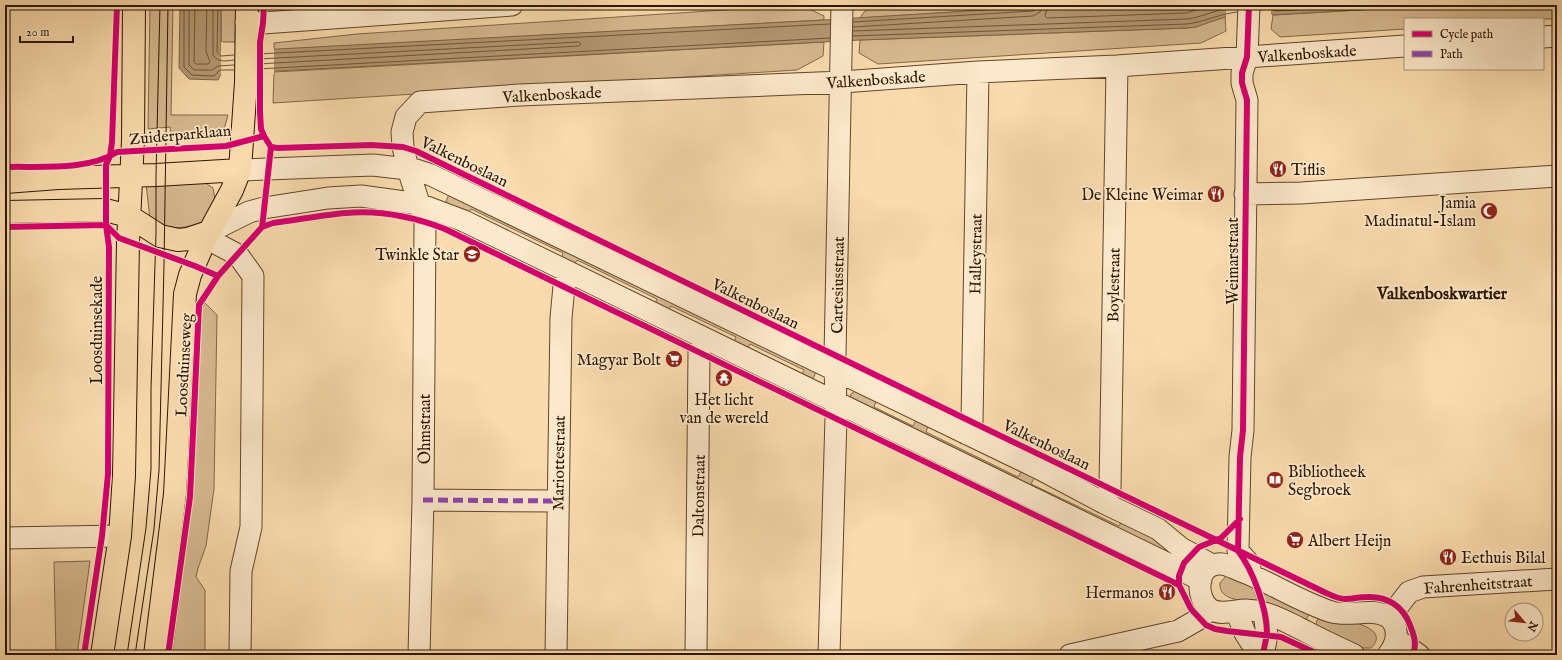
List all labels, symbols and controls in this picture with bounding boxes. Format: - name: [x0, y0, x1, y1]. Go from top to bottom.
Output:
- scale bar: [20, 18, 73, 44]
- legend: [1404, 18, 1544, 70]
- text: 20 m: [26, 25, 49, 40]
- text: Cycle path: [1440, 27, 1494, 43]
- street label: Valkenboskade: [1256, 42, 1357, 68]
- text: Path: [1440, 47, 1463, 62]
- street label: Valkenboskade: [825, 68, 926, 94]
- street label: Valkenboskade: [501, 83, 602, 109]
- street label: Zuiderparklaan: [128, 122, 232, 150]
- street label: Valkenboslaan: [416, 133, 511, 193]
- restaurant icon: Tiflis: [1268, 159, 1288, 179]
- place label: Tiflis: [1291, 161, 1326, 181]
- restaurant icon: De Kleine Weimar: [1206, 184, 1226, 204]
- place label: De Kleine Weimar: [1081, 186, 1203, 206]
- place label: Jamia Madinatul-Islam: [1364, 194, 1476, 232]
- mosque icon: Jamia Madinatul-Islam: [1479, 201, 1499, 221]
- street label: Halleystraat: [966, 213, 988, 295]
- street label: Weimarstraat: [1224, 217, 1244, 305]
- street label: Cartesiusstraat: [828, 236, 850, 334]
- school or university icon: Twinkle Star: [462, 244, 482, 264]
- place label: Twinkle Star: [375, 246, 459, 266]
- street label: Boylestraat: [1104, 247, 1126, 323]
- street label: Valkenboslaan: [707, 275, 802, 335]
- street label: Loosduinsekade: [88, 276, 108, 384]
- district label: Valkenboskwartier: [1376, 284, 1508, 305]
- street label: Loosduinseweg: [172, 313, 198, 417]
- supermarket icon: Magyar Bolt: [664, 349, 684, 369]
- place label: Magyar Bolt: [577, 351, 662, 371]
- temple icon: Het licht van de wereld: [714, 368, 734, 388]
- place label: Het licht van de wereld: [679, 391, 769, 429]
- street label: Ohmstraat: [416, 393, 436, 464]
- street label: Mariottestraat: [549, 415, 571, 511]
- street label: Valkenboslaan: [998, 416, 1093, 476]
- street label: Daltonstraat: [689, 454, 711, 538]
- place label: Bibliotheek Segbroek: [1288, 463, 1366, 501]
- library icon: Bibliotheek Segbroek: [1265, 470, 1285, 490]
- supermarket icon: Albert Heijn: [1285, 530, 1305, 550]
- place label: Albert Heijn: [1307, 532, 1392, 552]
- restaurant icon: Eethuis Bilal: [1438, 547, 1458, 567]
- place label: Eethuis Bilal: [1461, 549, 1546, 569]
- street label: Fahrenheitstraat: [1423, 572, 1534, 600]
- restaurant icon: Hermanos: [1157, 582, 1177, 602]
- place label: Hermanos: [1085, 584, 1154, 604]
- north arrow: [1504, 602, 1544, 642]
- text: N: [1523, 618, 1541, 634]

